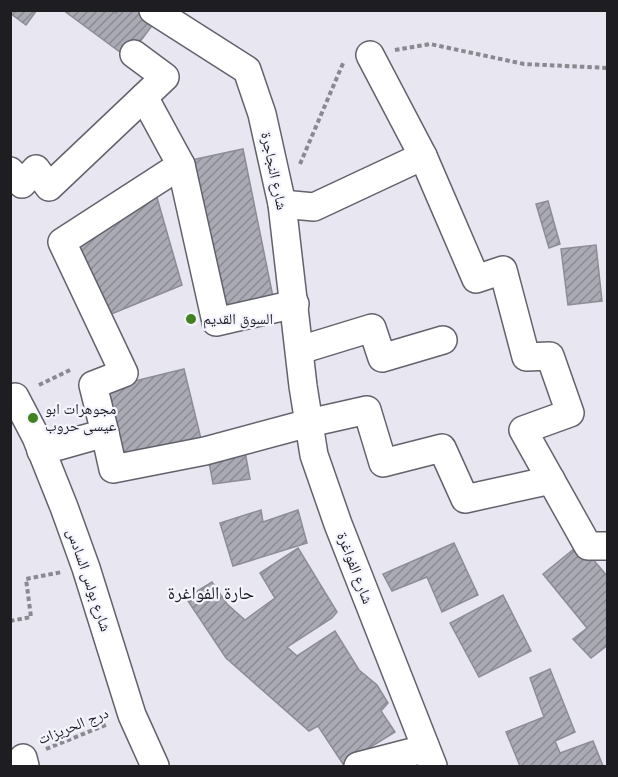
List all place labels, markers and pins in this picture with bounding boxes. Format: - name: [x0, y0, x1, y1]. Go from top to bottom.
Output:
- place label: السوق القديم: [203, 310, 273, 329]
- marker: السوق القديم: [184, 312, 198, 326]
- place label: مجوهرات ابو عيسى حروب: [45, 400, 117, 436]
- marker: مجوهرات ابو عيسى حروب: [26, 411, 40, 425]

